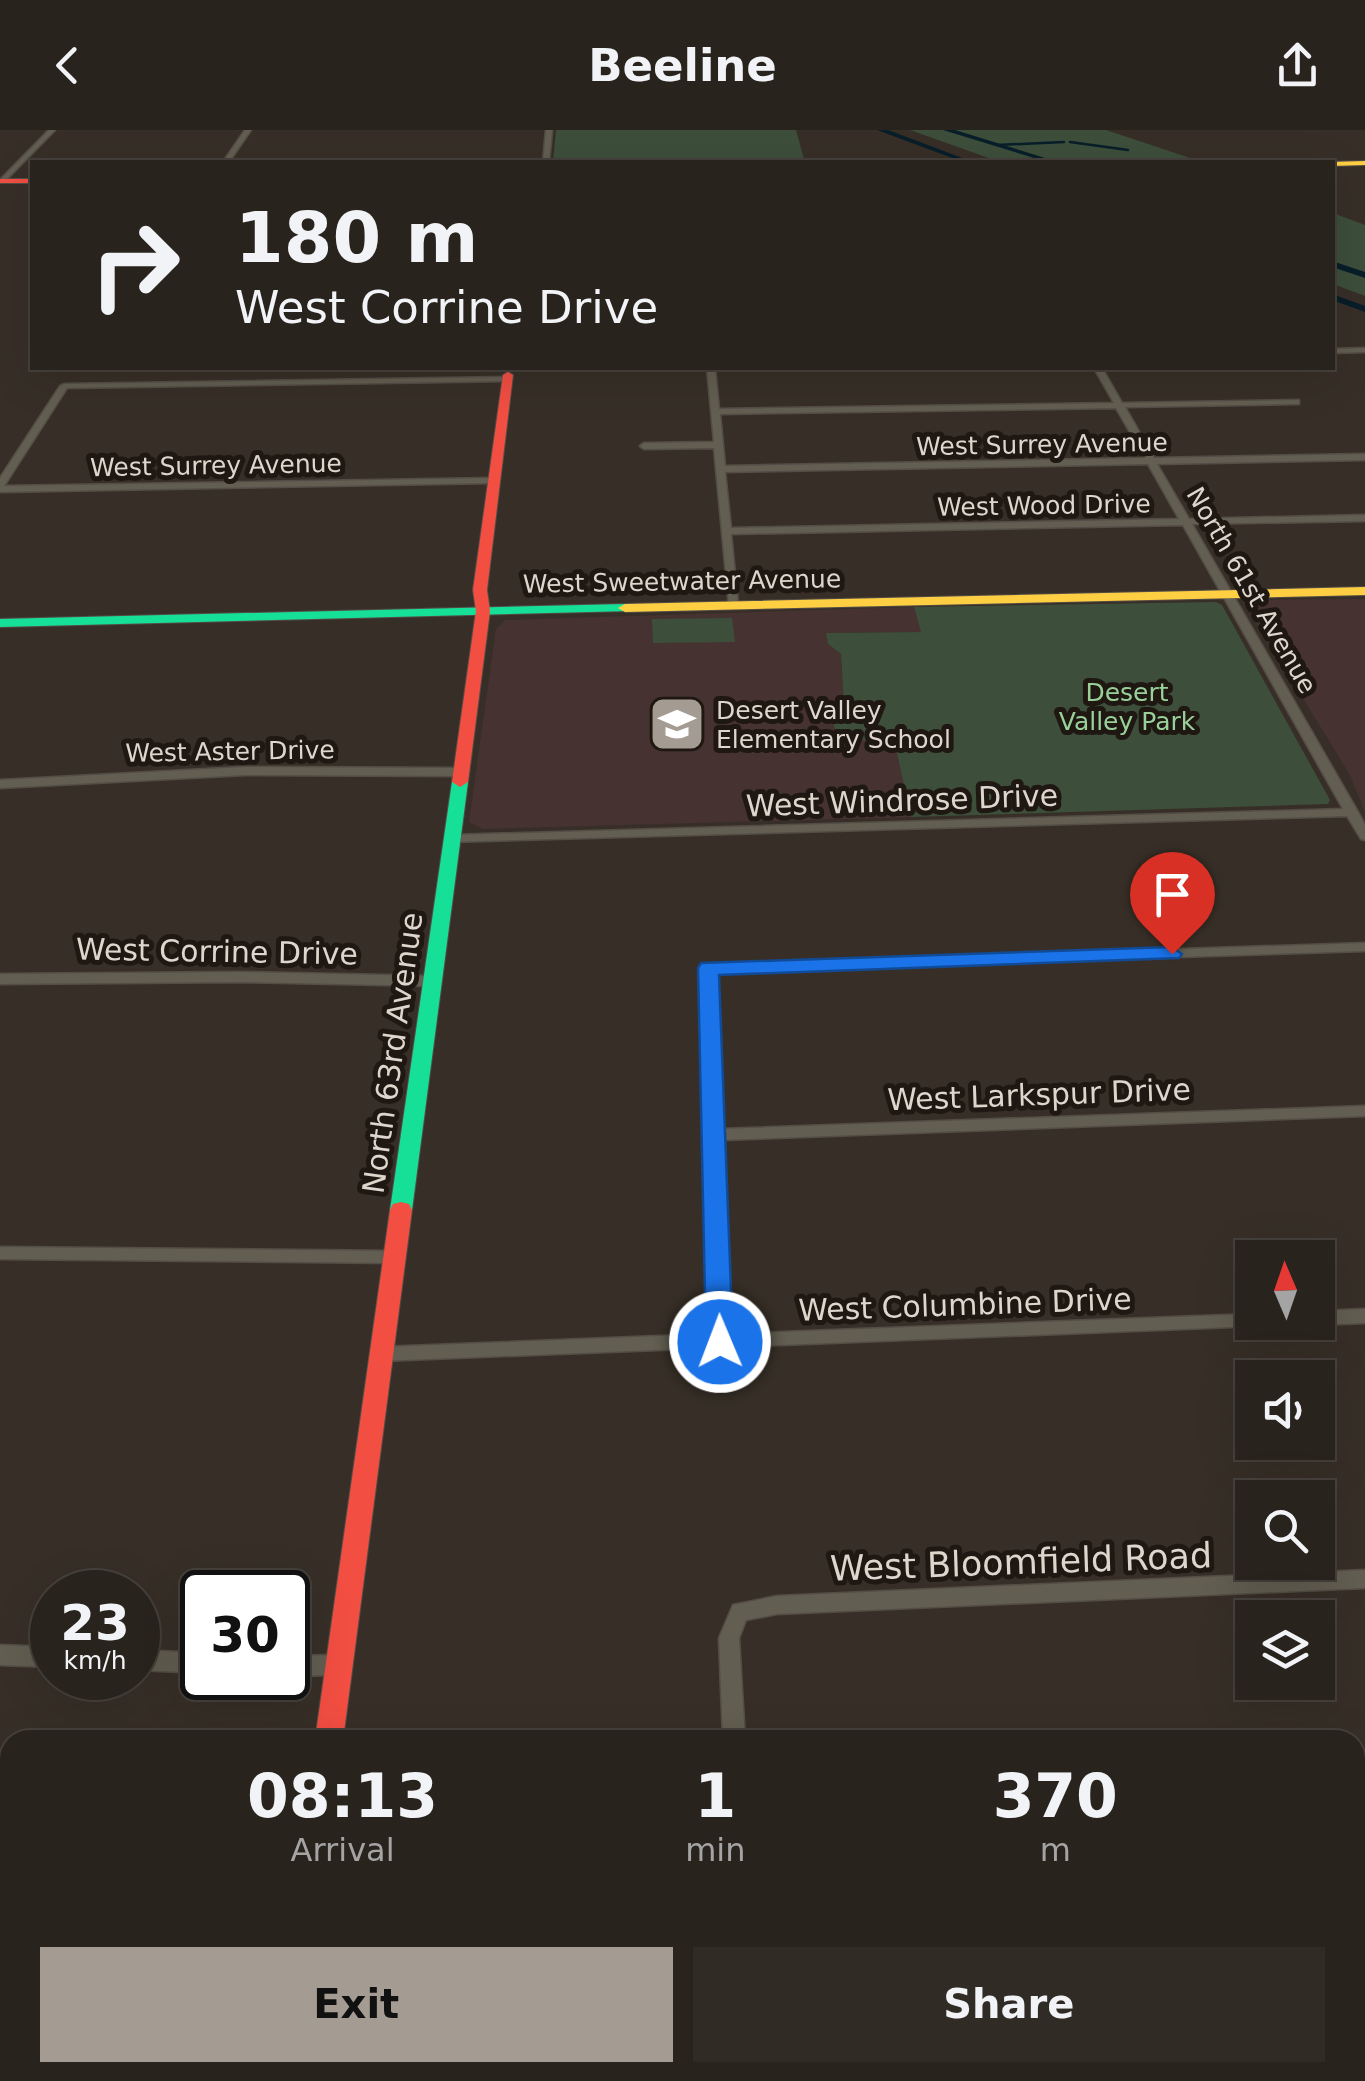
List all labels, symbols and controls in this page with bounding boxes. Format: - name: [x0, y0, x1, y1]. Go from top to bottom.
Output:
- icon: back: [40, 38, 95, 93]
- icon: share: [1270, 38, 1325, 93]
- text: Beeline: [588, 39, 777, 92]
- text: 180 m: [235, 197, 478, 279]
- icon: right: [70, 200, 200, 330]
- text: West Corrine Drive: [235, 281, 658, 334]
- street label: West Surrey Avenue: [916, 428, 1168, 461]
- street label: West Surrey Avenue: [90, 449, 342, 482]
- street label: North 61st Avenue: [1181, 482, 1322, 699]
- street label: West Wood Drive: [937, 489, 1151, 522]
- street label: West Sweetwater Avenue: [523, 564, 841, 599]
- park label: Desert Valley Park: [1059, 678, 1196, 736]
- school or university icon: Desert Valley Elementary School: [647, 694, 707, 754]
- place label: Desert Valley Elementary School: [716, 696, 951, 754]
- street label: West Aster Drive: [125, 735, 335, 768]
- street label: West Windrose Drive: [745, 778, 1059, 823]
- pin: [1130, 852, 1215, 955]
- icon: arrive: [1145, 867, 1200, 922]
- street label: North 63rd Avenue: [355, 910, 430, 1196]
- street label: West Corrine Drive: [76, 932, 358, 971]
- street label: West Larkspur Drive: [887, 1072, 1191, 1117]
- north arrow: [1235, 1240, 1335, 1340]
- map controls: [1235, 1240, 1335, 1700]
- street label: West Columbine Drive: [798, 1281, 1132, 1328]
- position arrow: [668, 1290, 772, 1394]
- button: sound: [1235, 1360, 1335, 1460]
- button: search: [1235, 1480, 1335, 1580]
- street label: West Bloomfield Road: [829, 1535, 1213, 1589]
- speed limit sign: 30: [180, 1570, 310, 1700]
- text: 23: [60, 1594, 130, 1652]
- button: layers: [1235, 1600, 1335, 1700]
- text: km/h: [63, 1646, 127, 1675]
- text: 08:13: [247, 1761, 438, 1831]
- text: 1: [694, 1761, 736, 1831]
- text: 370: [993, 1761, 1118, 1831]
- text: Arrival: [291, 1831, 395, 1869]
- text: min: [685, 1831, 746, 1869]
- text: m: [1040, 1831, 1071, 1869]
- button: Exit: [40, 1947, 673, 2062]
- button: Share: [693, 1947, 1325, 2062]

